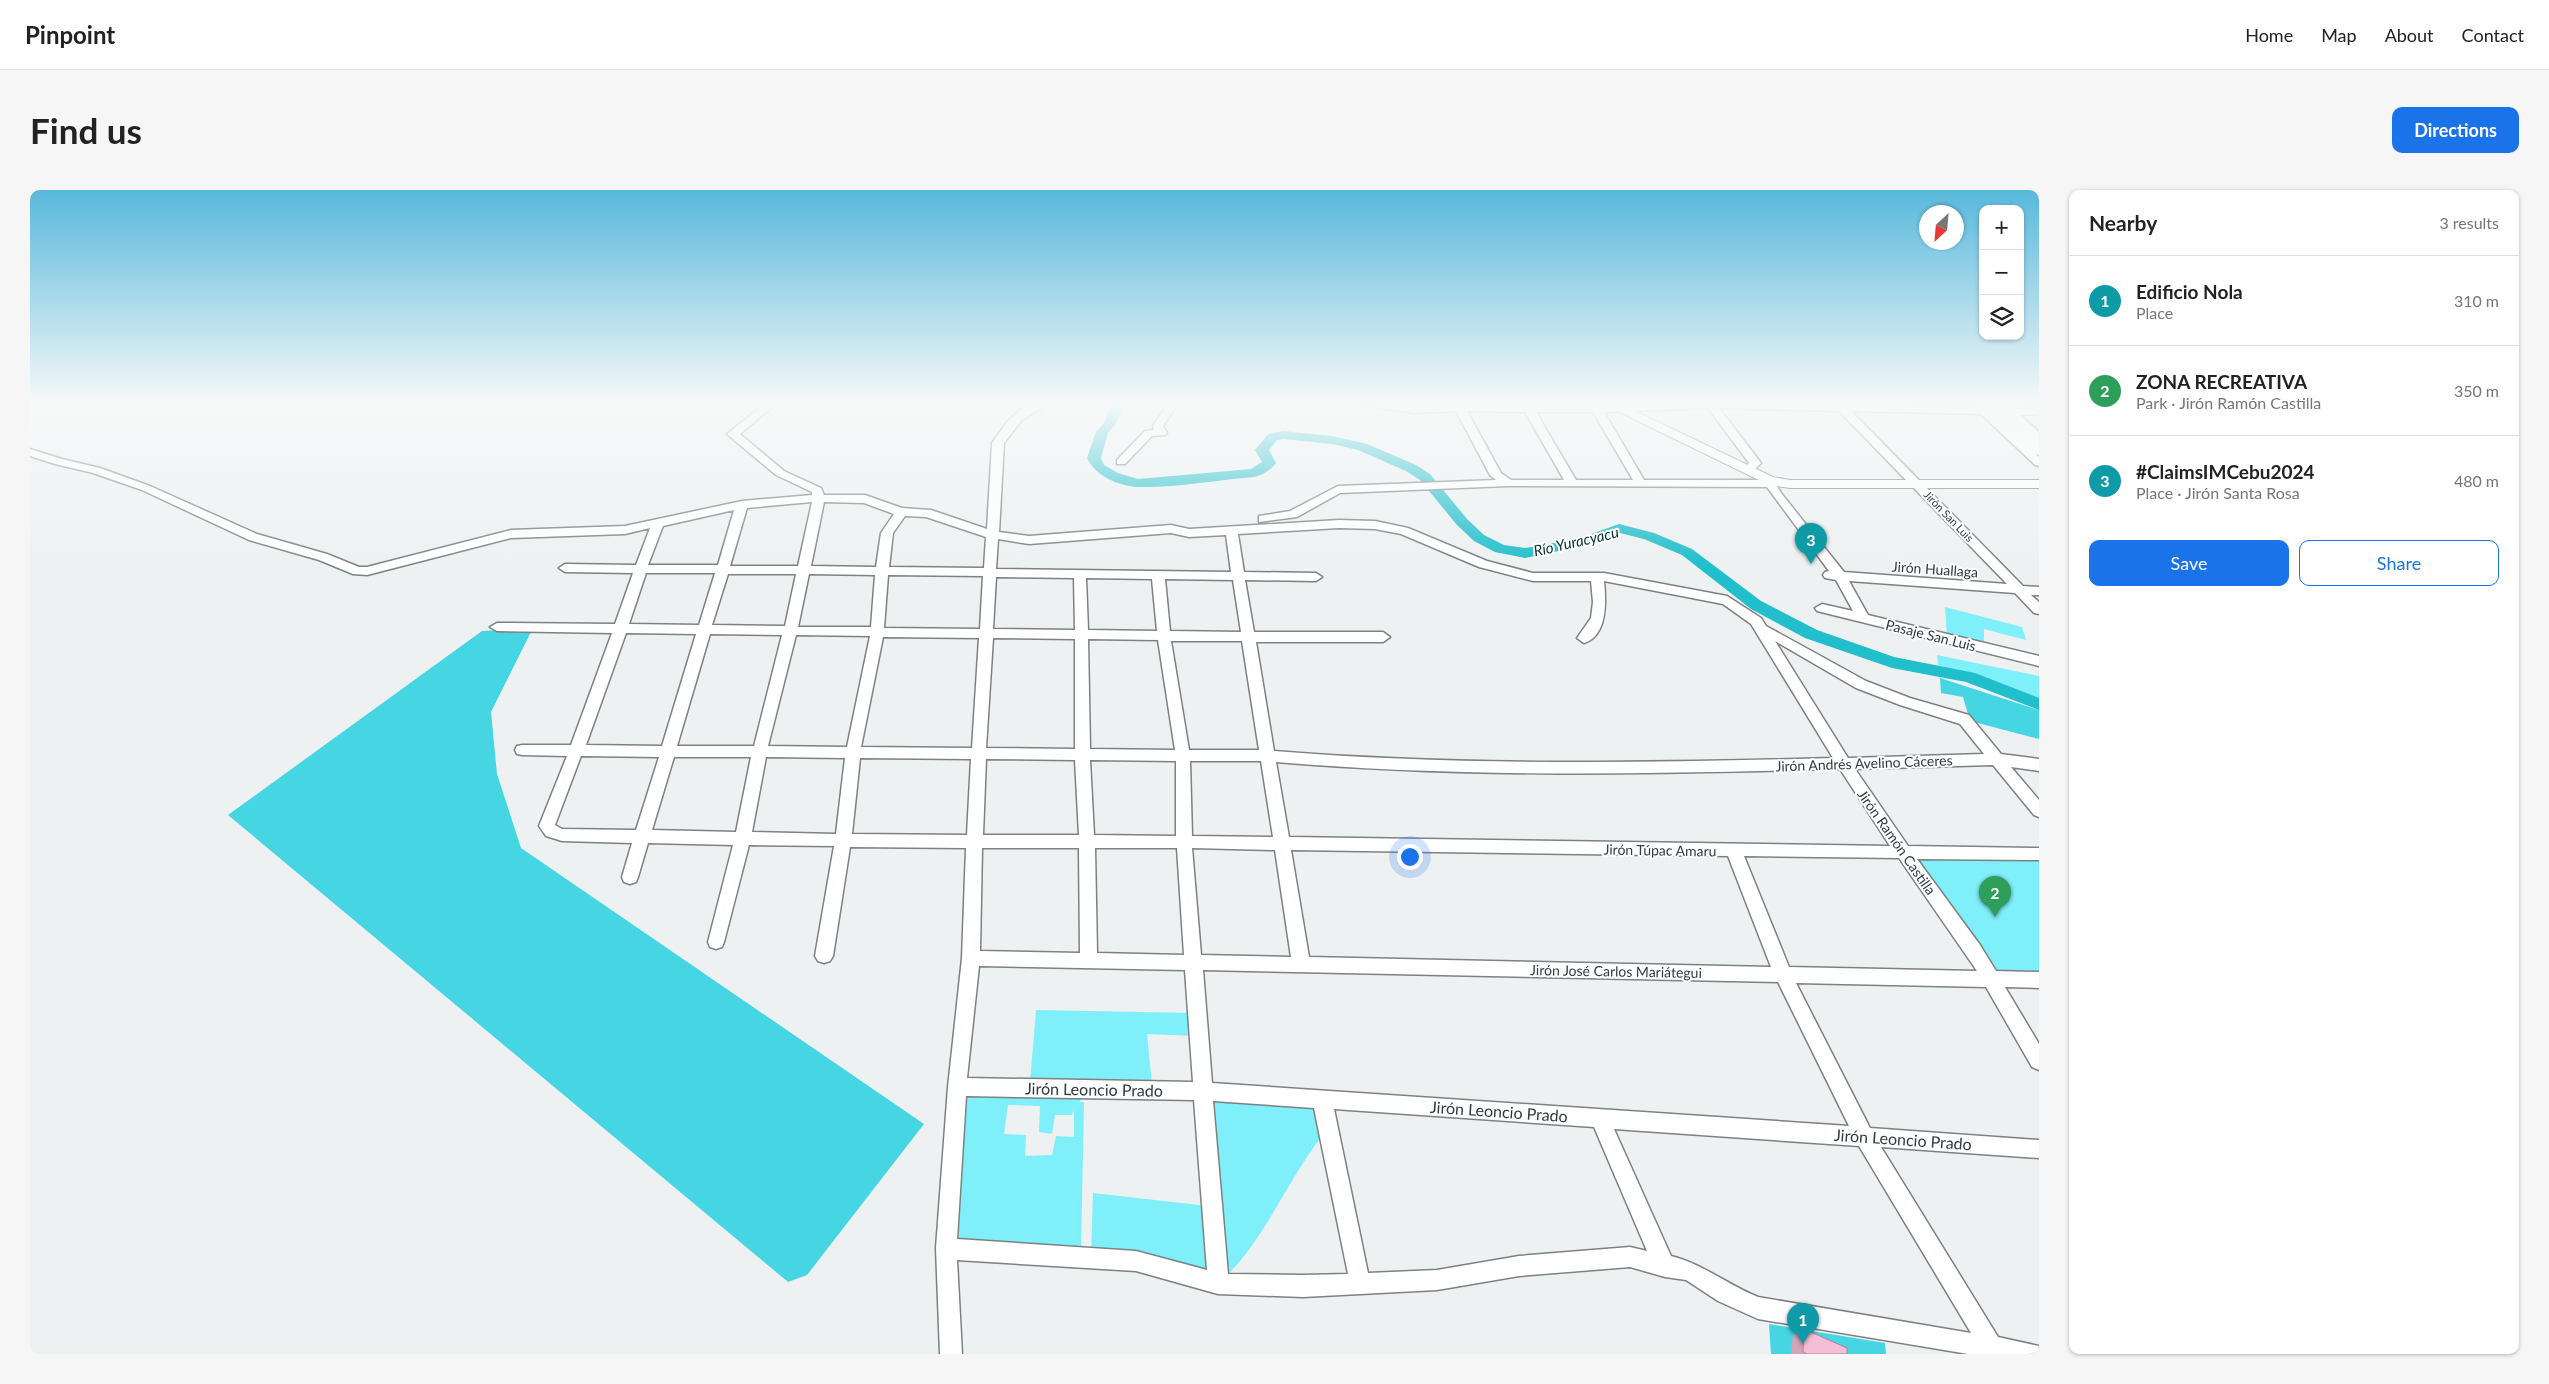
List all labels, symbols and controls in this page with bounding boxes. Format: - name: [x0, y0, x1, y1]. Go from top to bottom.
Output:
- text: Pinpoint: [25, 20, 115, 49]
- text: Home: [2245, 24, 2293, 46]
- text: Map: [2321, 24, 2357, 46]
- text: About: [2385, 24, 2434, 46]
- text: Contact: [2462, 24, 2524, 46]
- button: Directions: [2392, 107, 2519, 153]
- text: Find us: [30, 109, 142, 151]
- north arrow: [1919, 205, 1964, 250]
- map controls: [1979, 205, 2024, 340]
- button: +: [1979, 205, 2024, 250]
- text: Nearby: [2089, 210, 2157, 235]
- text: 3 results: [2439, 213, 2499, 232]
- button: −: [1979, 250, 2024, 295]
- text: Edificio Nola: [2136, 280, 2243, 303]
- text: 1: [2100, 291, 2110, 310]
- text: 310 m: [2454, 291, 2499, 310]
- button: layers: [1979, 295, 2024, 340]
- text: Place: [2136, 303, 2173, 322]
- text: ZONA RECREATIVA: [2136, 370, 2307, 393]
- text: 2: [2100, 381, 2110, 400]
- text: 350 m: [2454, 381, 2499, 400]
- text: Park · Jirón Ramón Castilla: [2136, 393, 2321, 412]
- text: #ClaimsIMCebu2024: [2136, 460, 2314, 483]
- text: 3: [2100, 471, 2110, 490]
- text: 480 m: [2454, 471, 2499, 490]
- text: Place · Jirón Santa Rosa: [2136, 483, 2300, 502]
- street label: Jirón San Luis: [1922, 488, 1977, 544]
- water label: Río Yuracyacu: [1532, 522, 1620, 560]
- pin: 3: [1795, 523, 1827, 564]
- button: Save: [2089, 540, 2289, 586]
- button: Share: [2299, 540, 2499, 586]
- street label: Jirón Huallaga: [1891, 558, 1979, 580]
- street label: Pasaje San Luis: [1884, 616, 1978, 654]
- street label: Jirón Andrés Avelino Cáceres: [1775, 751, 1953, 775]
- street label: Jirón Ramón Castilla: [1854, 786, 1940, 898]
- street label: Jirón Túpac Amaru: [1603, 841, 1717, 859]
- your location: [1397, 844, 1423, 870]
- pin: 2: [1979, 876, 2011, 917]
- street label: Jirón José Carlos Mariátegui: [1530, 961, 1702, 981]
- street label: Jirón Leoncio Prado: [1025, 1078, 1163, 1100]
- street label: Jirón Leoncio Prado: [1430, 1097, 1568, 1125]
- street label: Jirón Leoncio Prado: [1834, 1125, 1972, 1153]
- pin: 1: [1787, 1303, 1819, 1344]

